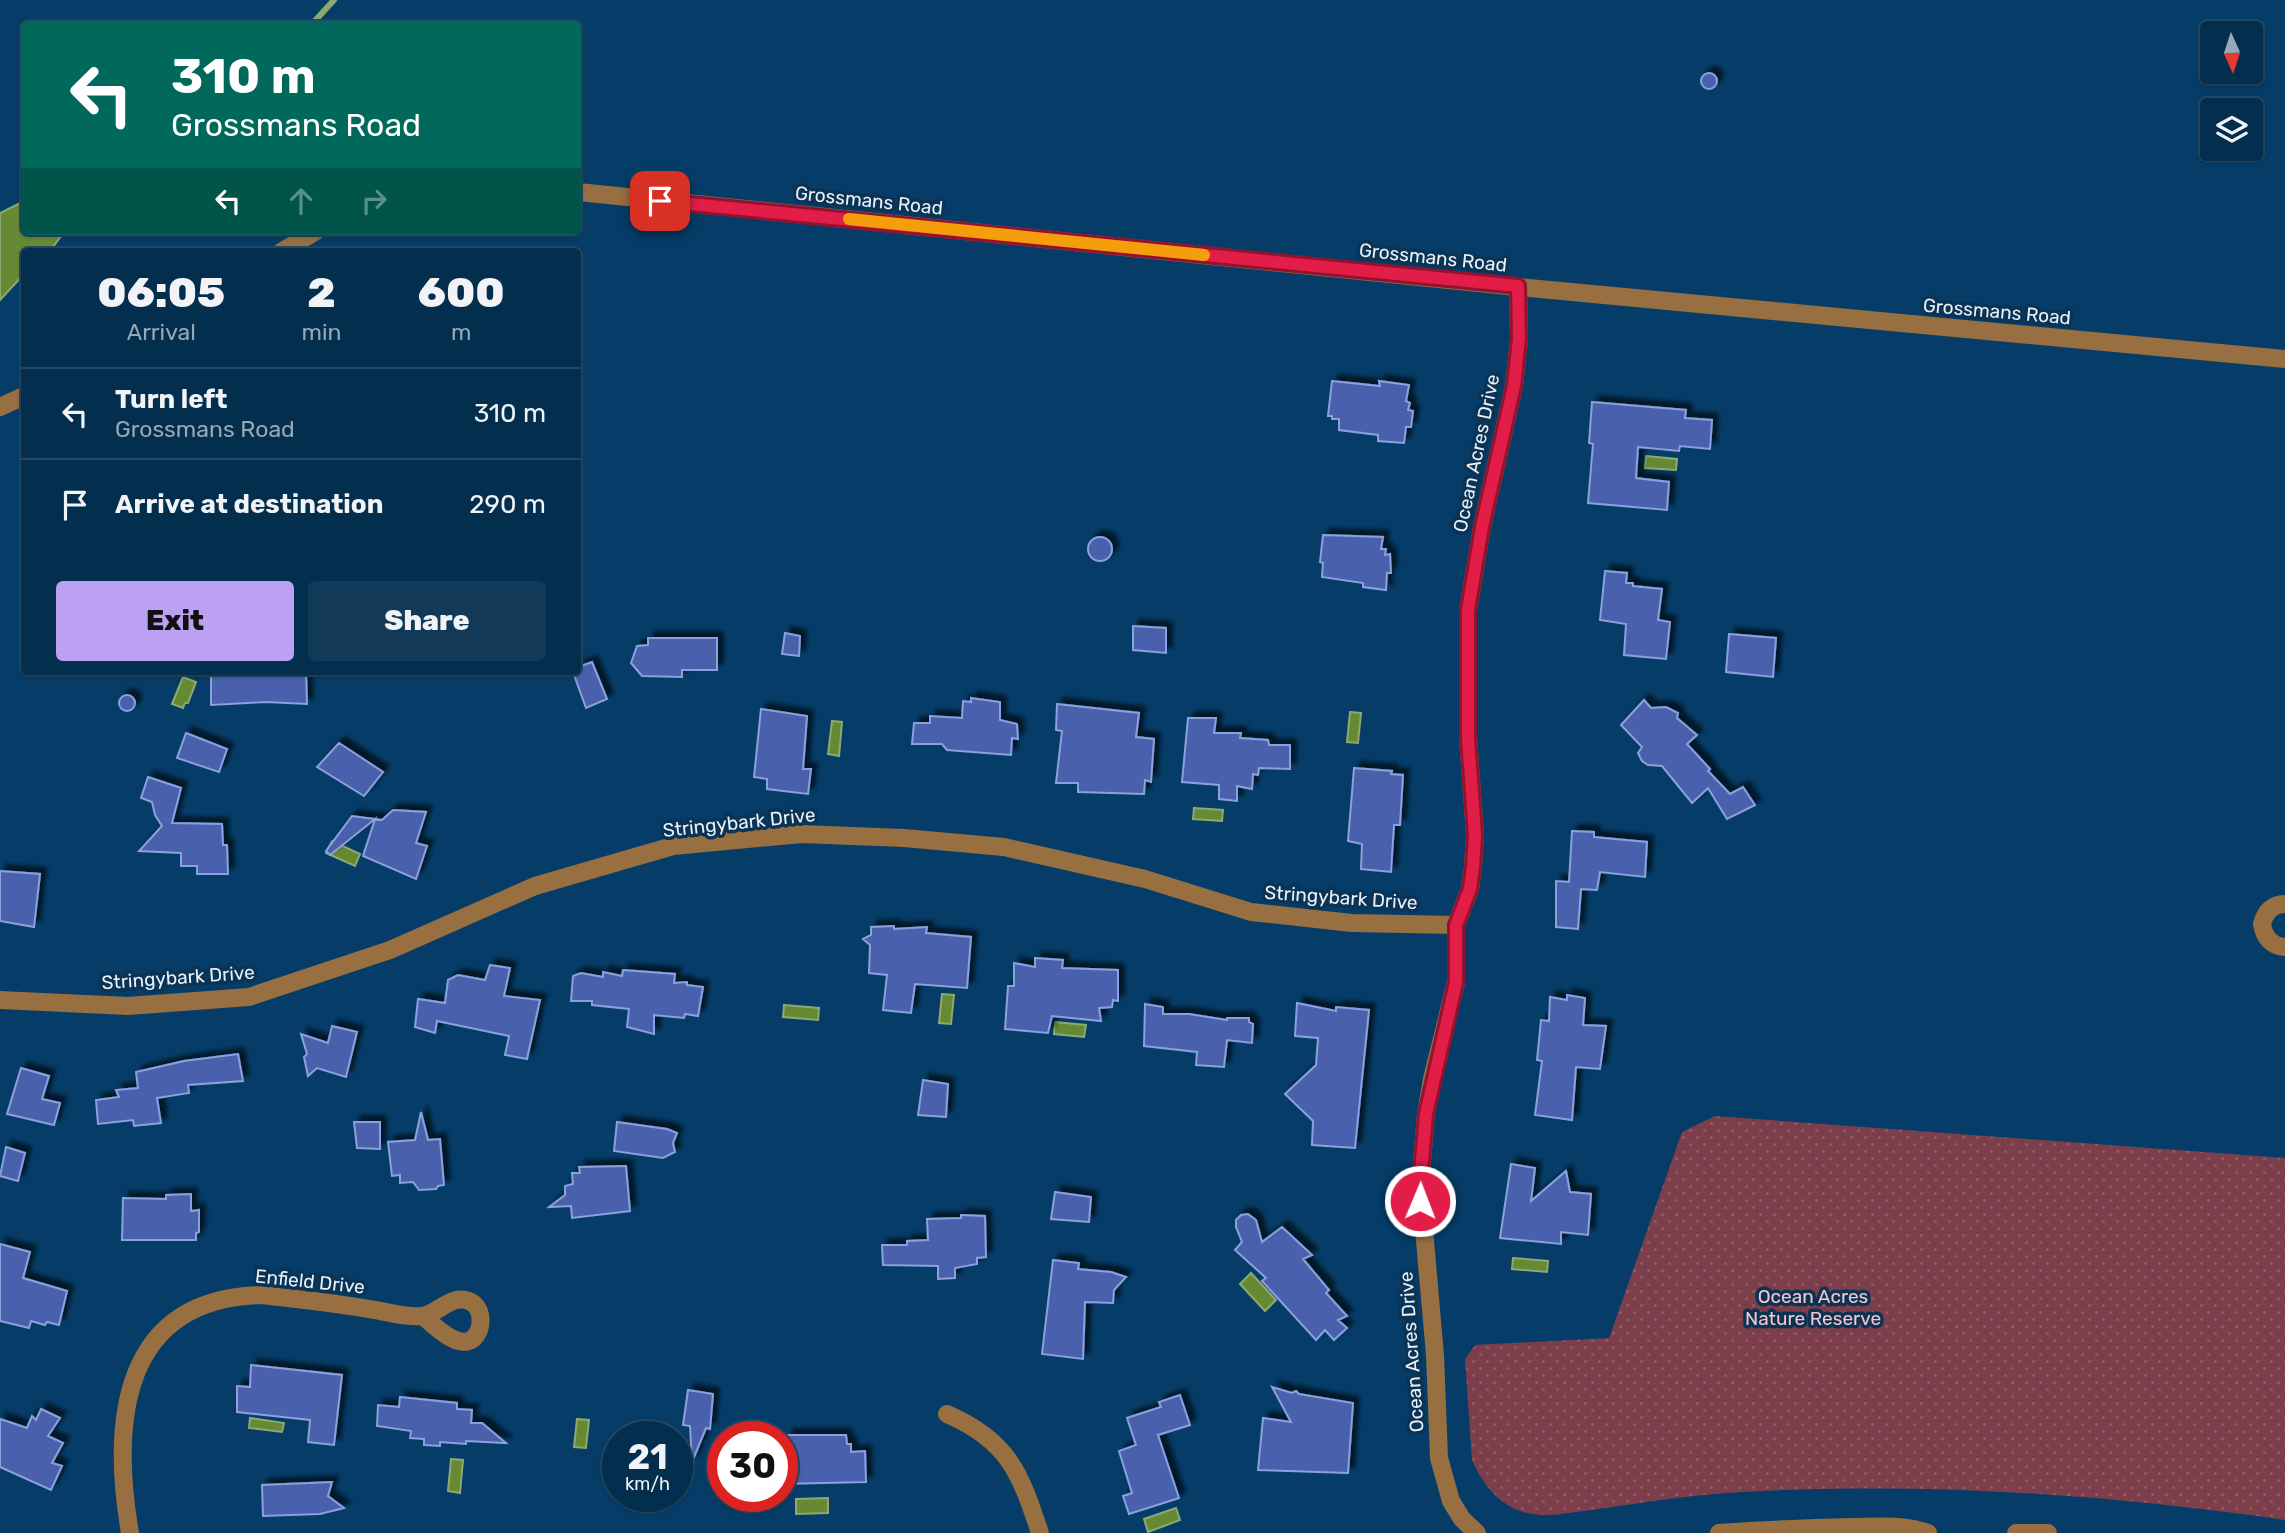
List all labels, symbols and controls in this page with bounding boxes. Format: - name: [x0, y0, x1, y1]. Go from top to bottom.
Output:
- north arrow: [2200, 21, 2263, 84]
- map controls: [2200, 21, 2263, 161]
- text: 310 m: [171, 47, 316, 105]
- icon: left: [56, 49, 147, 140]
- button: layers: [2200, 98, 2263, 161]
- text: Grossmans Road: [171, 106, 421, 144]
- pin: [630, 171, 690, 231]
- street label: Grossmans Road: [794, 181, 944, 220]
- icon: left: [209, 182, 247, 220]
- icon: ahead: [282, 182, 320, 220]
- icon: right: [355, 182, 393, 220]
- icon: arrive: [641, 182, 679, 220]
- street label: Grossmans Road: [1358, 238, 1508, 277]
- text: 06:05: [97, 268, 225, 318]
- text: 2: [307, 268, 336, 318]
- text: 600: [418, 268, 505, 318]
- street label: Grossmans Road: [1922, 294, 2072, 329]
- text: Arrival: [127, 318, 196, 346]
- text: min: [301, 318, 341, 346]
- text: m: [451, 318, 471, 346]
- street label: Ocean Acres Drive: [1449, 372, 1504, 534]
- text: Turn left: [115, 384, 227, 415]
- icon: left: [56, 395, 94, 433]
- text: 310 m: [474, 398, 546, 429]
- text: Grossmans Road: [115, 415, 295, 443]
- icon: arrive: [56, 486, 94, 524]
- text: Arrive at destination: [115, 489, 383, 520]
- text: 290 m: [469, 489, 546, 520]
- button: Exit: [56, 581, 294, 661]
- button: Share: [308, 581, 546, 661]
- street label: Stringybark Drive: [662, 803, 817, 842]
- street label: Stringybark Drive: [1264, 881, 1418, 914]
- street label: Stringybark Drive: [101, 961, 255, 994]
- position arrow: [1383, 1164, 1457, 1238]
- street label: Enfield Drive: [254, 1264, 366, 1299]
- street label: Ocean Acres Drive: [1394, 1271, 1429, 1433]
- park label: Ocean Acres Nature Reserve: [1745, 1285, 1881, 1330]
- speed limit sign: 30: [707, 1421, 798, 1512]
- text: 21: [627, 1436, 668, 1478]
- text: km/h: [625, 1473, 670, 1495]

